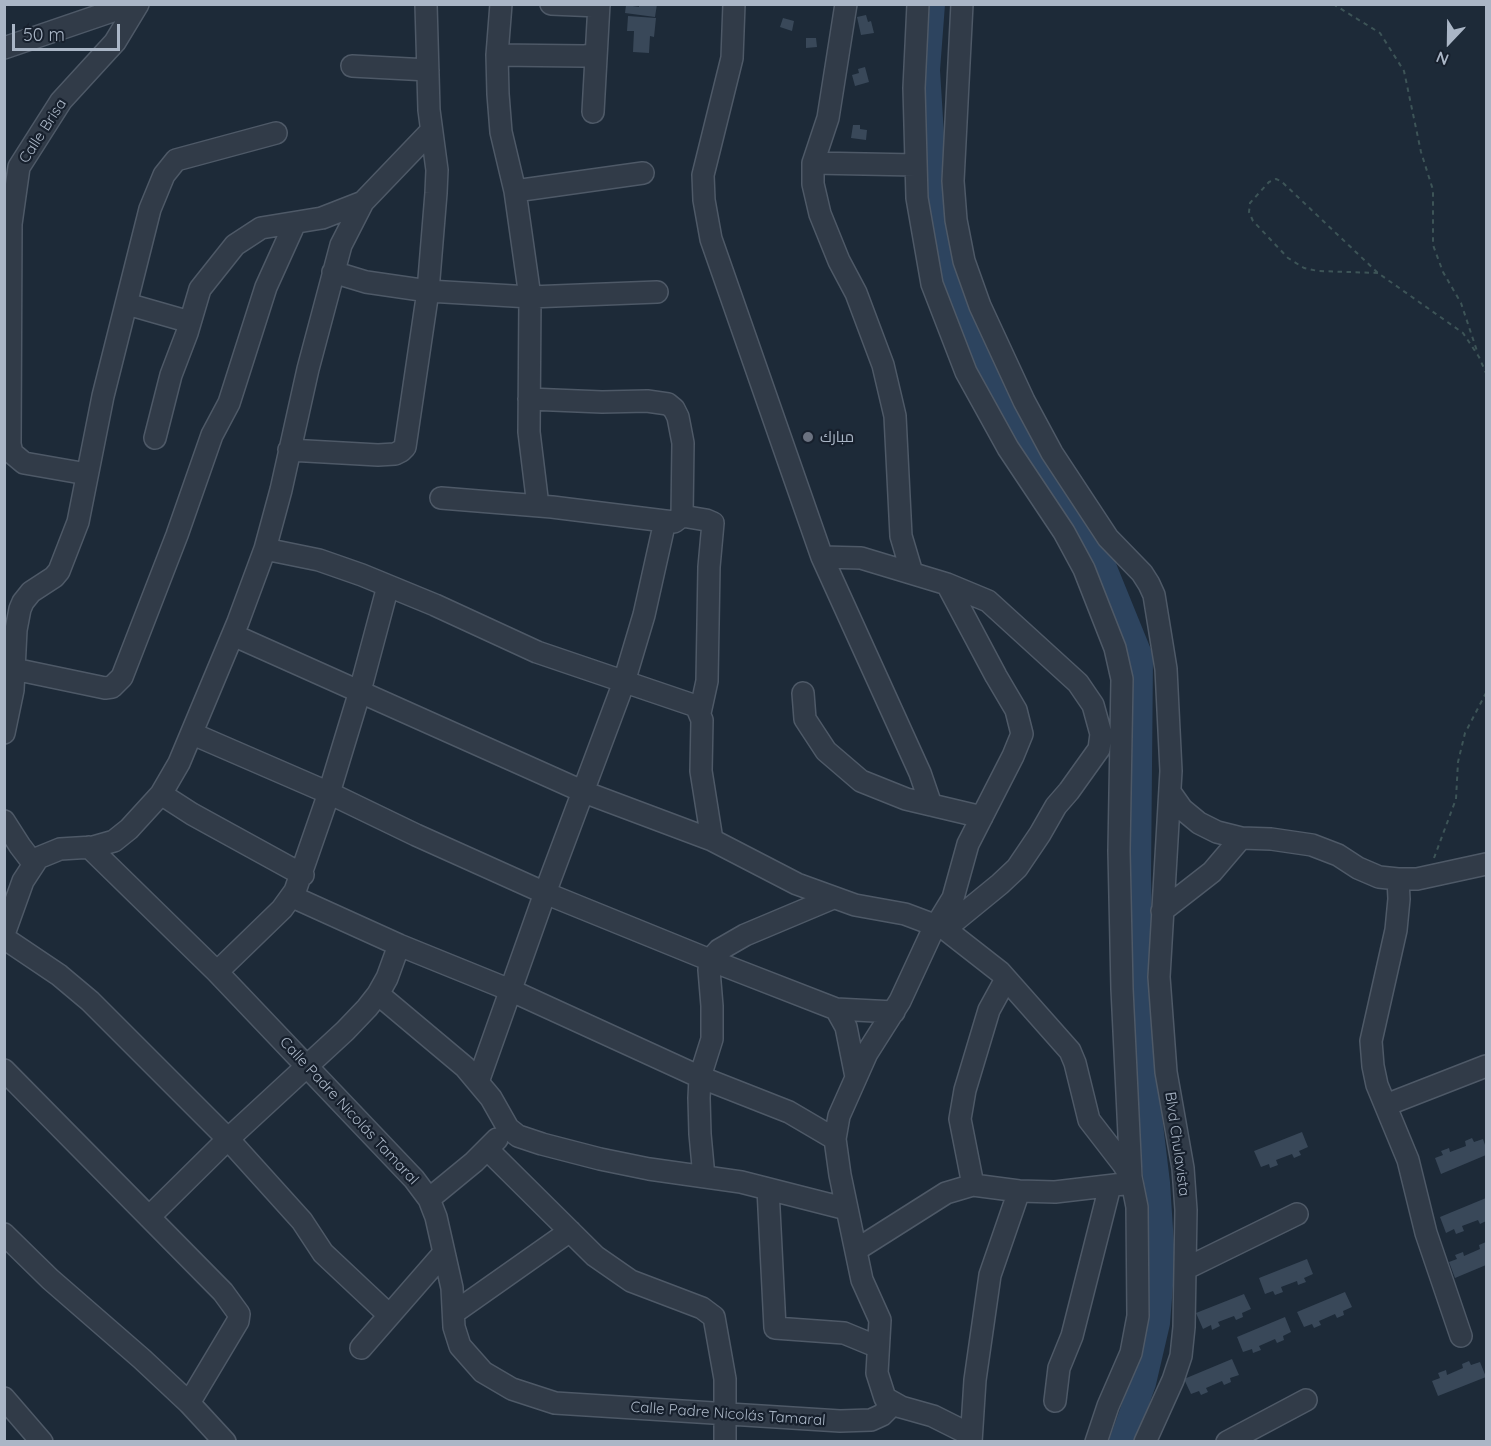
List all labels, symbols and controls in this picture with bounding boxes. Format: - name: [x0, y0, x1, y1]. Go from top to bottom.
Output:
- scale bar: [15, 12, 123, 50]
- north arrow: [1419, 12, 1479, 72]
- text: 50 m: [23, 23, 65, 46]
- text: N: [1433, 47, 1451, 70]
- street label: Calle Brisa: [16, 95, 70, 167]
- place label: مبارك: [820, 428, 854, 446]
- marker: مبارك: [801, 430, 815, 444]
- street label: Calle Padre Nicolás Tamaral: [276, 1033, 422, 1189]
- street label: Blvd Chulavista: [1161, 1091, 1193, 1197]
- street label: Calle Padre Nicolás Tamaral: [630, 1398, 826, 1430]

